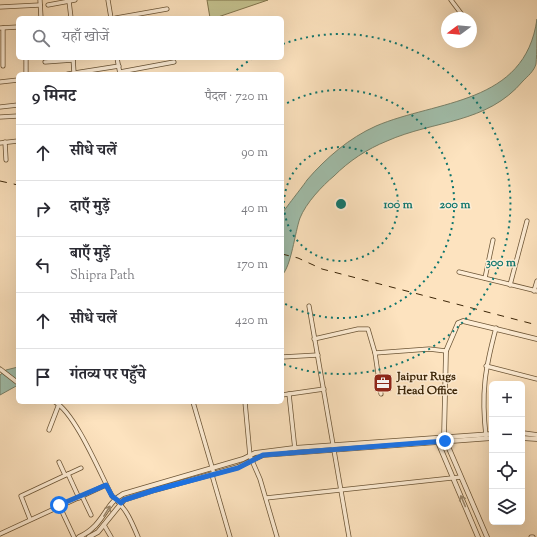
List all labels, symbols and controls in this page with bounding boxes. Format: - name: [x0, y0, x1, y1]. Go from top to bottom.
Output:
- north arrow: [441, 12, 477, 48]
- search box: [16, 16, 284, 60]
- icon: search: [30, 27, 52, 49]
- text: यहाँ खोजें: [62, 27, 109, 48]
- text: 9 मिनट: [32, 85, 76, 109]
- text: पैदल · 720 m: [205, 88, 268, 106]
- text: सीधे चलें: [70, 141, 117, 162]
- icon: ahead: [32, 142, 54, 164]
- text: 90 m: [241, 144, 268, 162]
- text: 100 m: [382, 196, 413, 214]
- text: 200 m: [440, 196, 470, 214]
- text: दाएँ मुड़ें: [70, 197, 110, 218]
- centre of rings: [334, 197, 348, 211]
- icon: right: [32, 198, 54, 220]
- text: 40 m: [241, 200, 268, 218]
- text: बाएँ मुड़ें: [70, 244, 110, 265]
- icon: left: [32, 254, 54, 276]
- text: 300 m: [486, 254, 516, 272]
- text: 170 m: [237, 256, 268, 274]
- text: Shipra Path: [70, 267, 135, 285]
- text: सीधे चलें: [70, 309, 117, 330]
- icon: ahead: [32, 310, 54, 332]
- text: 420 m: [235, 312, 268, 330]
- text: गंतव्य पर पहुँचे: [70, 365, 146, 386]
- icon: arrive: [32, 366, 54, 388]
- place label: Jaipur Rugs Head Office: [396, 368, 458, 400]
- office icon: Jaipur Rugs Head Office: [372, 372, 394, 394]
- map controls: [489, 381, 525, 525]
- button: +: [489, 381, 525, 417]
- button: −: [489, 417, 525, 453]
- route end: [436, 432, 454, 450]
- button: locate: [489, 453, 525, 489]
- button: layers: [489, 489, 525, 525]
- route start: [50, 496, 68, 514]
- one-way arrow: [459, 496, 466, 508]
- one-way arrow: [103, 506, 111, 517]

